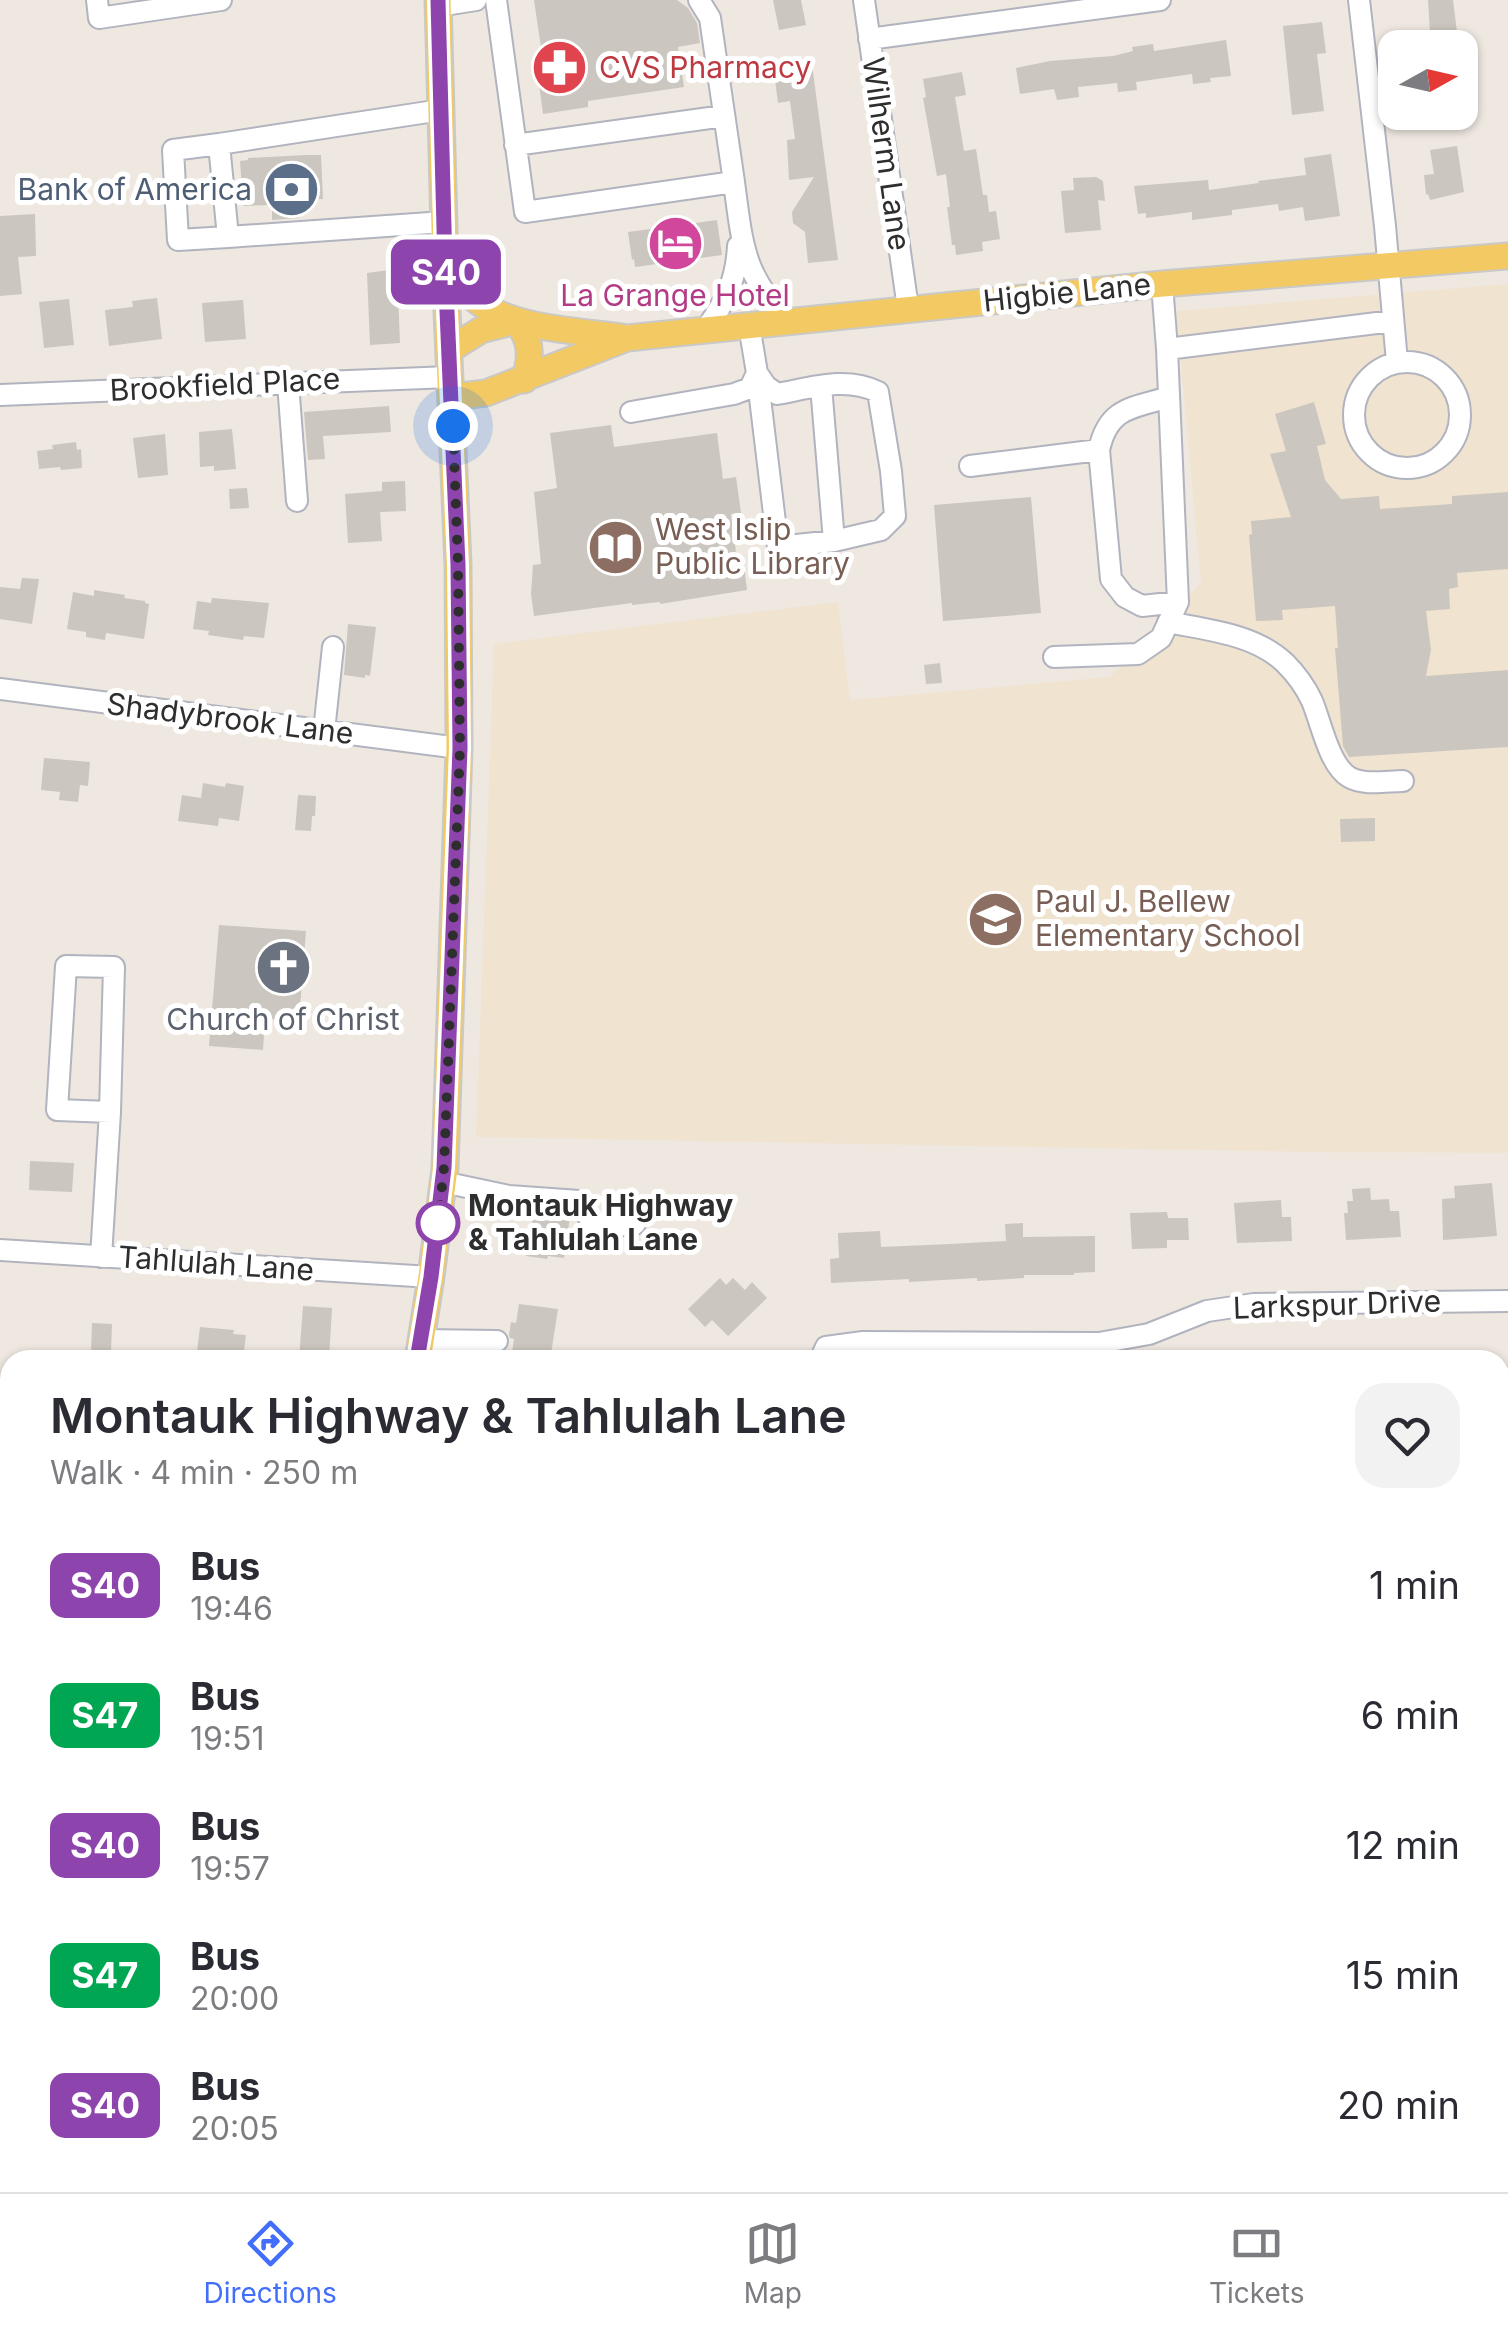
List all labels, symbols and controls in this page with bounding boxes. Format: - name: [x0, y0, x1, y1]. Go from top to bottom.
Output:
- north arrow: [1378, 30, 1478, 130]
- map controls: [1378, 30, 1478, 130]
- pharmacy icon: CVS Pharmacy: [530, 38, 590, 98]
- place label: CVS Pharmacy: [599, 49, 811, 85]
- street label: Wilherm Lane: [856, 55, 918, 253]
- bank icon: Bank of America: [261, 160, 321, 220]
- place label: Bank of America: [18, 171, 252, 207]
- hotel icon: La Grange Hotel: [645, 214, 705, 274]
- line badge: S40: [388, 240, 504, 304]
- text: S40: [411, 251, 481, 293]
- street label: Higbie Lane: [981, 265, 1153, 319]
- place label: La Grange Hotel: [560, 277, 790, 313]
- street label: Brookfield Place: [109, 360, 341, 408]
- your location: [428, 401, 478, 451]
- place label: West Islip Public Library: [655, 511, 850, 581]
- library icon: West Islip Public Library: [586, 517, 646, 577]
- street label: Shadybrook Lane: [105, 685, 356, 751]
- place label: Paul J. Bellew Elementary School: [1035, 883, 1301, 953]
- school or university icon: Paul J. Bellew Elementary School: [966, 889, 1026, 949]
- church icon: Church of Christ: [253, 937, 313, 997]
- place label: Church of Christ: [166, 1001, 400, 1037]
- place label: Montauk Highway & Tahlulah Lane: [468, 1187, 733, 1257]
- marker: Montauk Highway & Tahlulah Lane: [417, 1202, 459, 1244]
- street label: Tahlulah Lane: [117, 1238, 315, 1288]
- street label: Larkspur Drive: [1232, 1282, 1442, 1326]
- button: heart: [1355, 1383, 1460, 1488]
- text: Montauk Highway & Tahlulah Lane: [50, 1386, 847, 1445]
- text: Walk · 4 min · 250 m: [50, 1453, 358, 1492]
- text: Bus: [190, 1543, 260, 1589]
- text: 1 min: [1369, 1562, 1460, 1608]
- text: S40: [70, 1564, 140, 1606]
- text: 19:46: [190, 1589, 273, 1628]
- text: Bus: [190, 1673, 260, 1719]
- text: 6 min: [1361, 1692, 1460, 1738]
- text: S47: [72, 1694, 138, 1736]
- text: 19:51: [190, 1719, 265, 1758]
- text: Bus: [190, 1803, 260, 1849]
- text: 12 min: [1346, 1822, 1460, 1868]
- text: S40: [70, 1824, 140, 1866]
- text: 19:57: [190, 1849, 270, 1888]
- text: Bus: [190, 1933, 260, 1979]
- text: 15 min: [1346, 1952, 1460, 1998]
- text: S47: [72, 1954, 138, 1996]
- text: 20:00: [190, 1979, 279, 2018]
- text: Bus: [190, 2063, 260, 2109]
- text: 20 min: [1337, 2082, 1460, 2128]
- text: S40: [70, 2084, 140, 2126]
- text: 20:05: [190, 2109, 279, 2148]
- tab: Directions: [203, 2216, 337, 2310]
- tab: Map: [744, 2216, 802, 2310]
- tab: Tickets: [1209, 2216, 1305, 2310]

